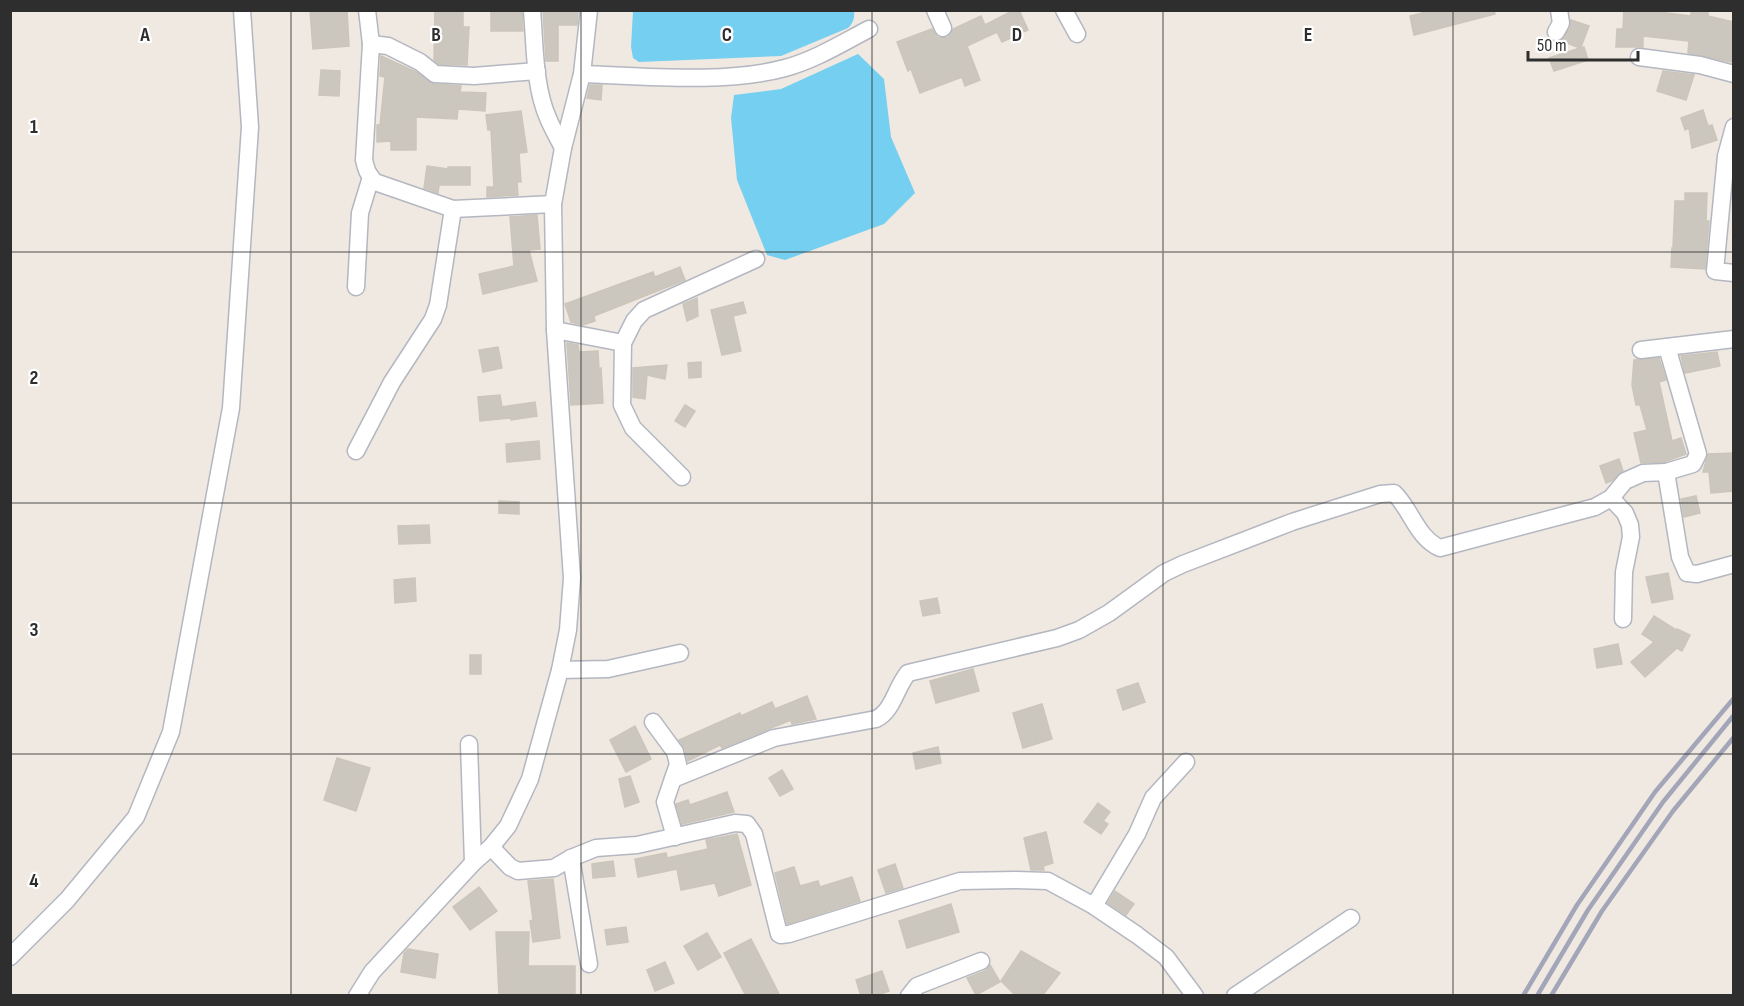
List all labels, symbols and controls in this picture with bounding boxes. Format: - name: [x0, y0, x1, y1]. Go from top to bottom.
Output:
- text: A: [139, 23, 150, 47]
- text: B: [431, 23, 441, 47]
- text: C: [722, 23, 732, 47]
- text: D: [1012, 23, 1022, 47]
- text: E: [1304, 23, 1312, 47]
- scale bar: [1528, 24, 1638, 62]
- text: 50 m: [1537, 35, 1567, 56]
- text: 1: [30, 115, 38, 139]
- text: 2: [30, 366, 38, 390]
- text: 3: [30, 618, 39, 642]
- text: 4: [29, 869, 39, 893]

